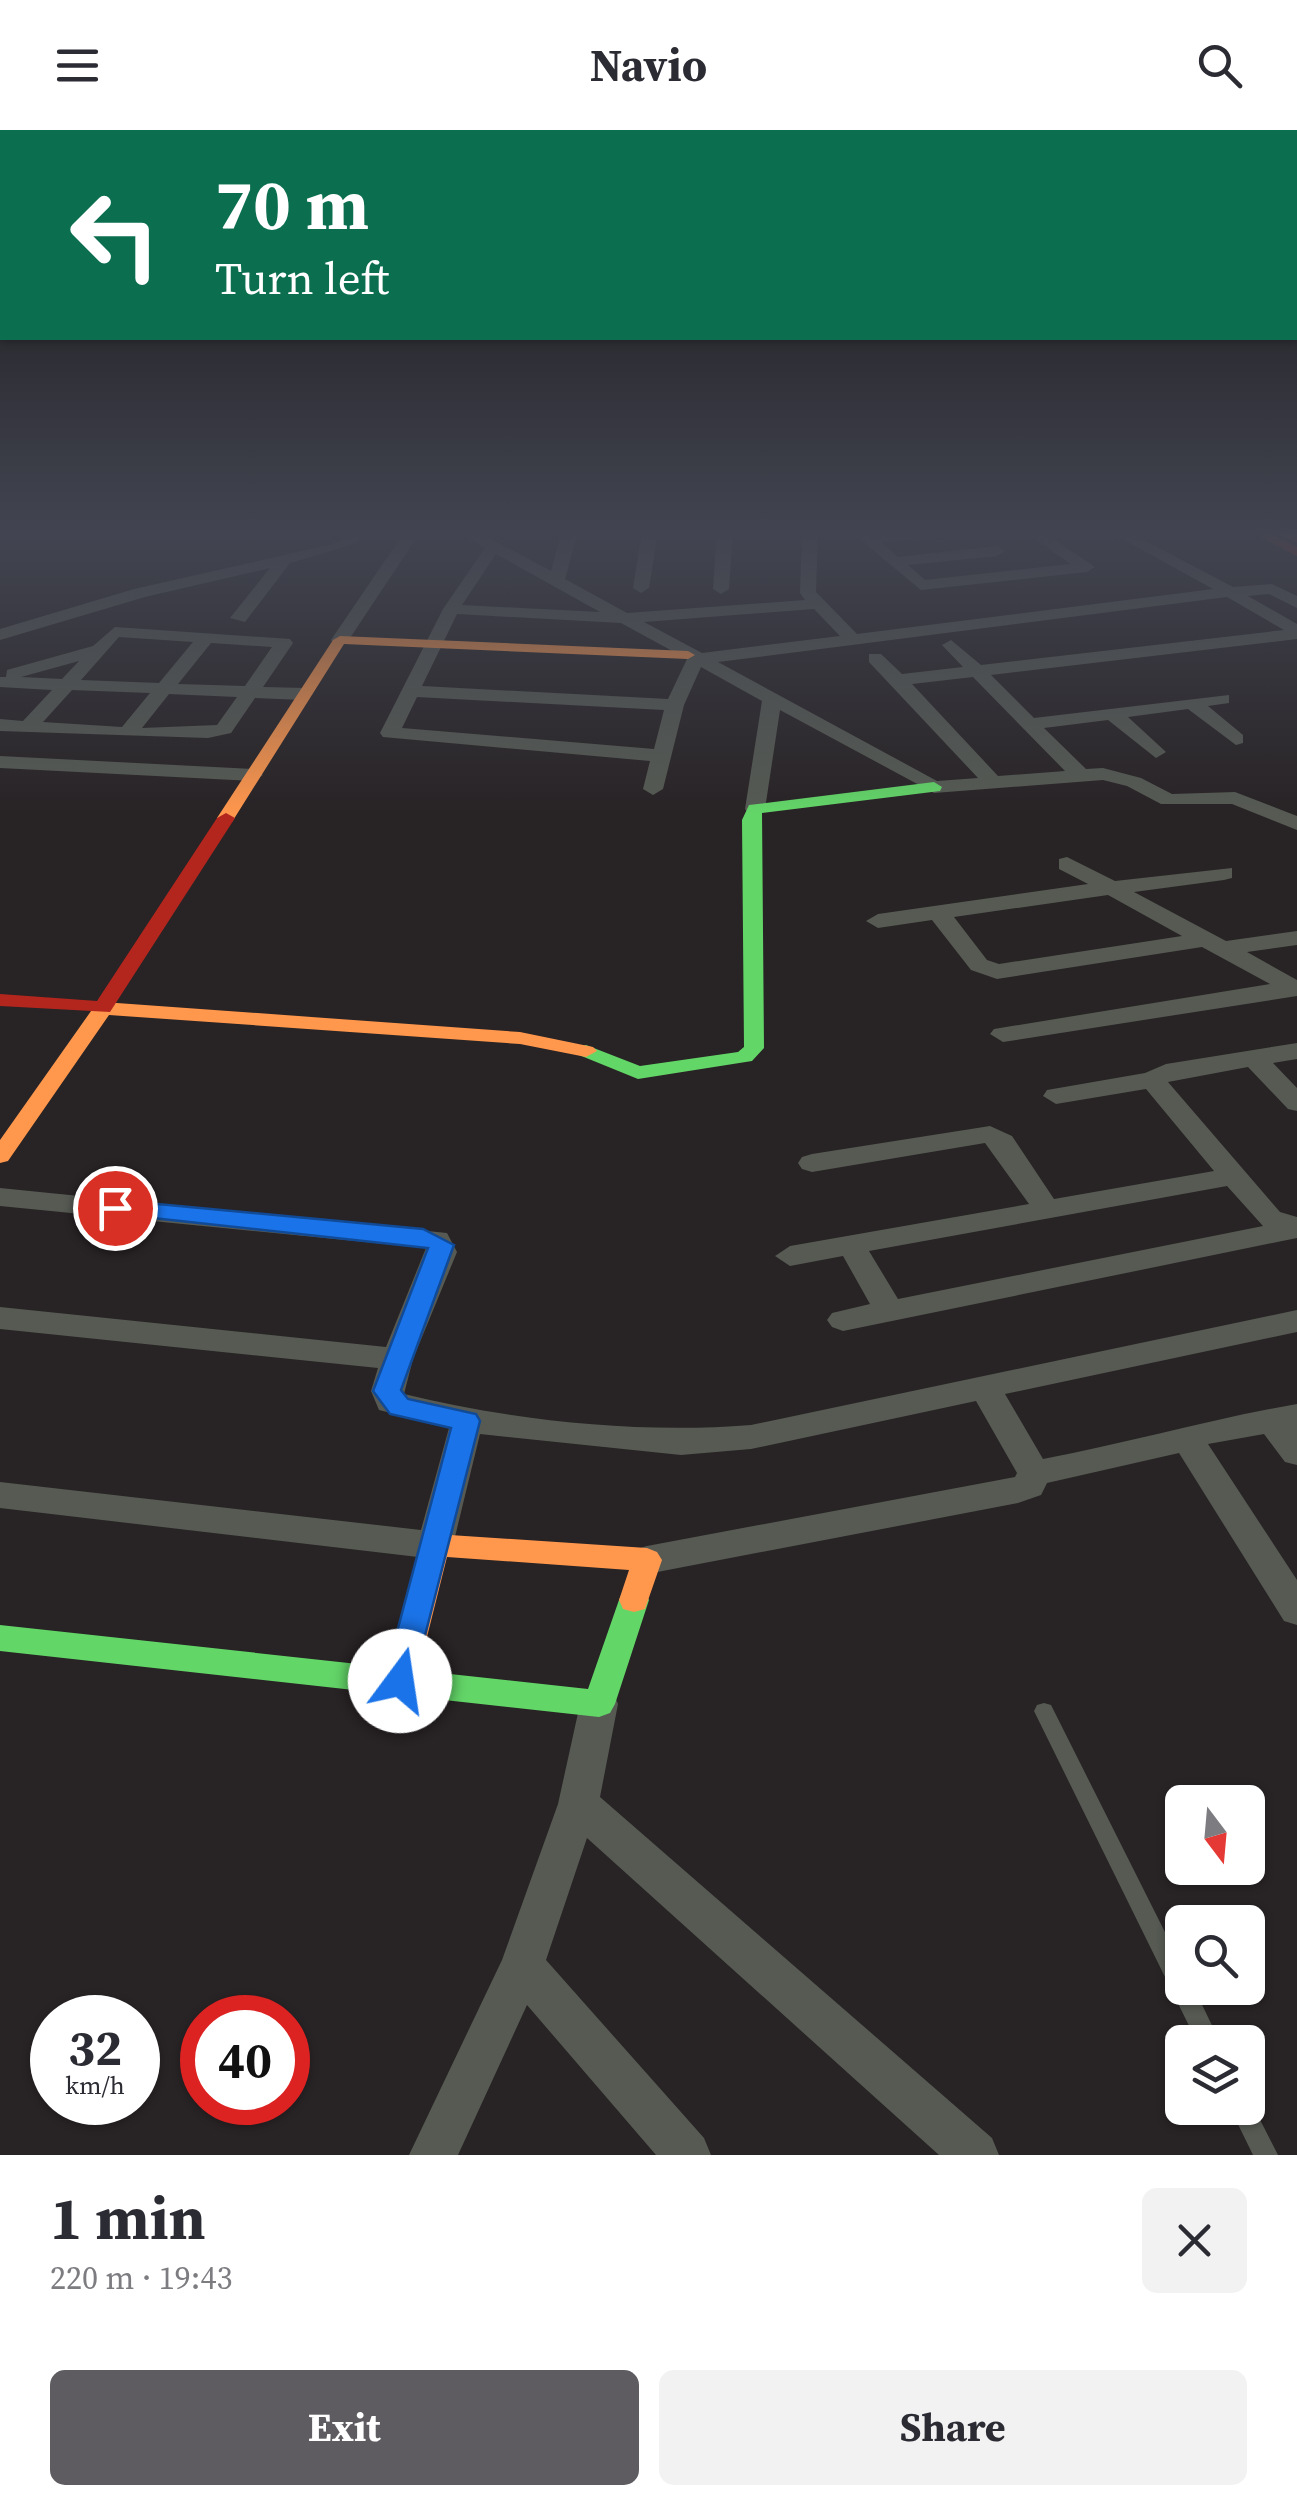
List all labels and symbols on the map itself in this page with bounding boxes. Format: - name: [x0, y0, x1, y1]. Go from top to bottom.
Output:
- pin: [73, 1166, 158, 1251]
- position arrow: [348, 1629, 452, 1733]
- north arrow: [1165, 1785, 1265, 1885]
- speed limit sign: 40: [180, 1995, 310, 2125]

